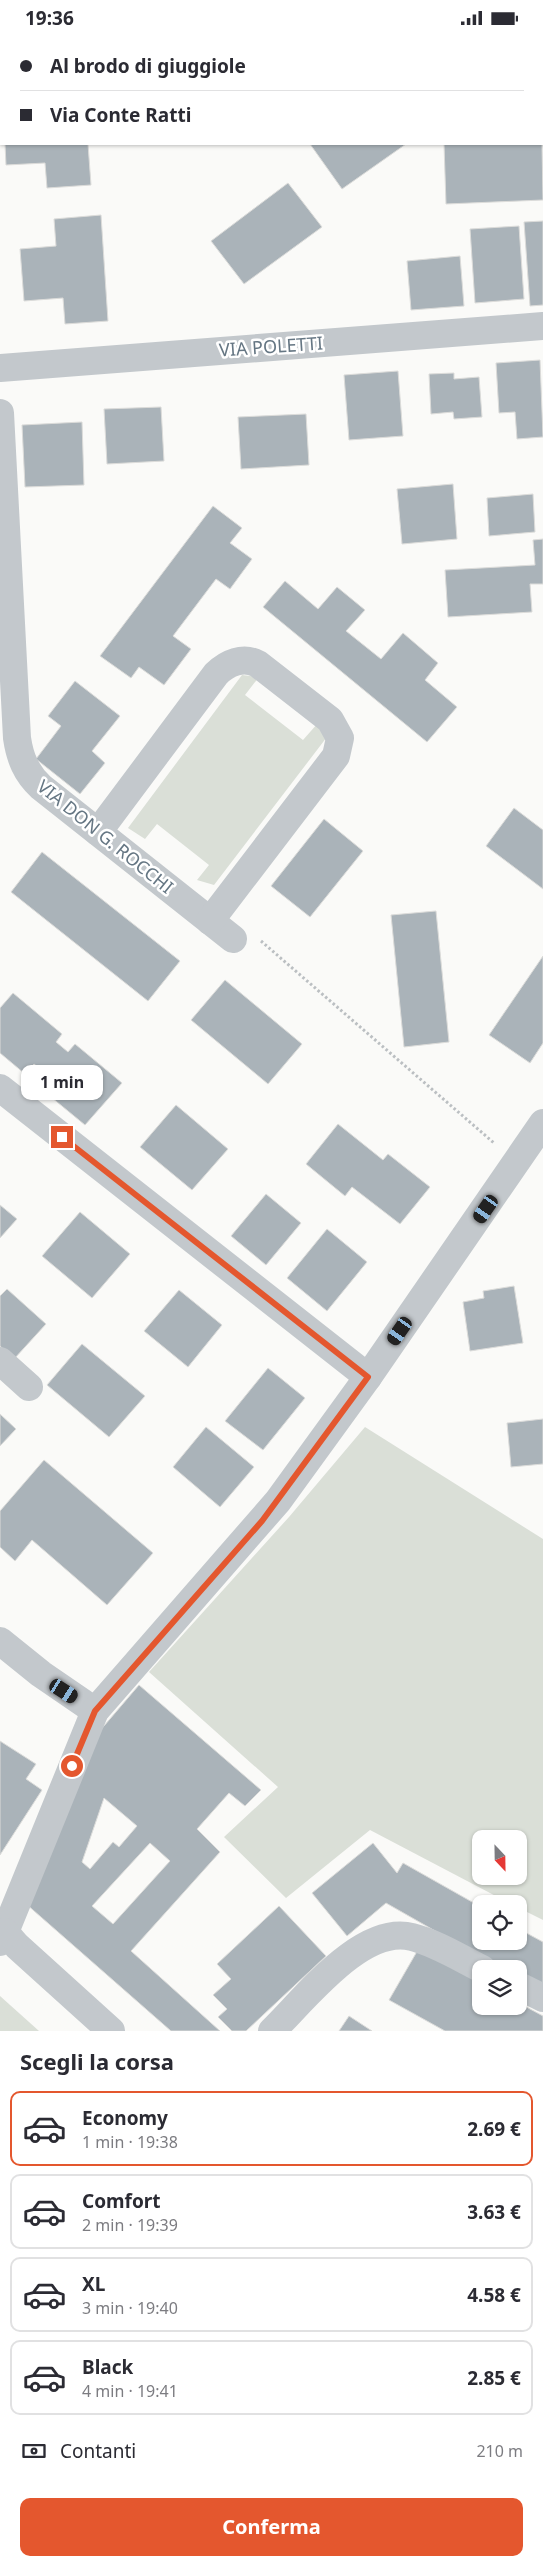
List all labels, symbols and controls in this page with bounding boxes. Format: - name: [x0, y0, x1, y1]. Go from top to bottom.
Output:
- text: 19:36: [25, 5, 74, 31]
- text: Al brodo di giuggiole: [50, 53, 246, 79]
- text: Via Conte Ratti: [50, 102, 191, 128]
- street label: VIA POLETTI: [218, 330, 324, 362]
- street label: VIA DON G. ROCCHI: [33, 774, 179, 899]
- callout: 1 min: [21, 1065, 103, 1099]
- text: 1 min: [40, 1071, 84, 1093]
- route end: [51, 1126, 73, 1148]
- car: [471, 1192, 500, 1226]
- car: [385, 1314, 414, 1348]
- car: [47, 1677, 80, 1705]
- route start: [61, 1755, 83, 1777]
- north arrow: [472, 1830, 528, 1885]
- map controls: [472, 1830, 527, 2015]
- button: locate: [472, 1895, 527, 1950]
- button: layers: [472, 1960, 527, 2015]
- text: Scegli la corsa: [20, 2046, 174, 2076]
- text: Economy: [82, 2105, 168, 2131]
- icon: car: [22, 2106, 67, 2151]
- text: 2.69 €: [467, 2116, 521, 2142]
- text: 1 min · 19:38: [82, 2131, 178, 2153]
- text: Comfort: [82, 2188, 161, 2214]
- icon: car: [22, 2189, 67, 2234]
- text: 3.63 €: [467, 2199, 521, 2225]
- text: 2 min · 19:39: [82, 2214, 178, 2236]
- text: XL: [82, 2271, 105, 2297]
- icon: car: [22, 2272, 67, 2317]
- text: 4.58 €: [467, 2282, 521, 2308]
- text: 3 min · 19:40: [82, 2297, 178, 2319]
- text: Black: [82, 2354, 133, 2380]
- icon: car: [22, 2355, 67, 2400]
- text: 2.85 €: [467, 2365, 521, 2391]
- text: 4 min · 19:41: [82, 2380, 178, 2402]
- icon: cash: [20, 2437, 48, 2465]
- text: Contanti: [60, 2438, 136, 2464]
- text: 210 m: [476, 2440, 523, 2462]
- button: Conferma: [20, 2498, 523, 2556]

